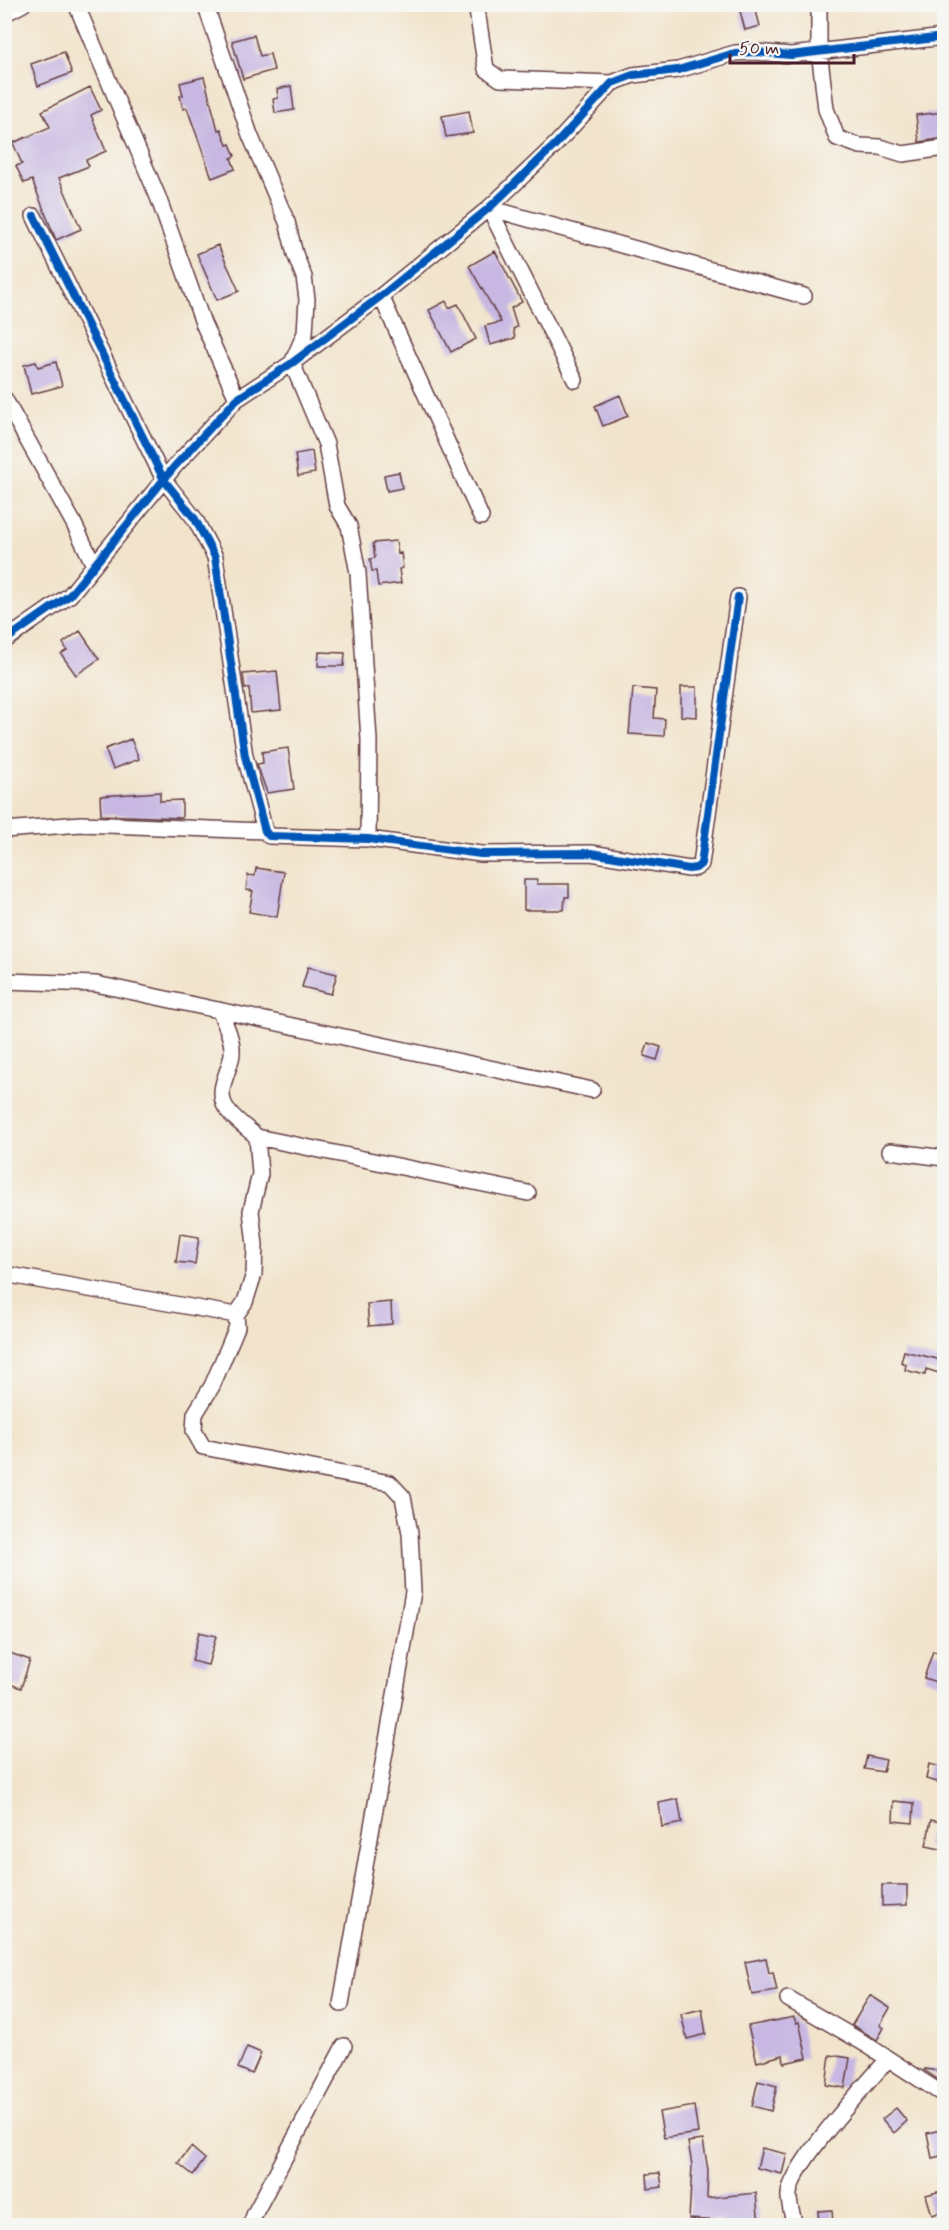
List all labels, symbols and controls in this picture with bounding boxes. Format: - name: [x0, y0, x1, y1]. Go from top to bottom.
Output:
- scale bar: [730, 27, 854, 65]
- text: 50 m: [739, 37, 779, 61]

